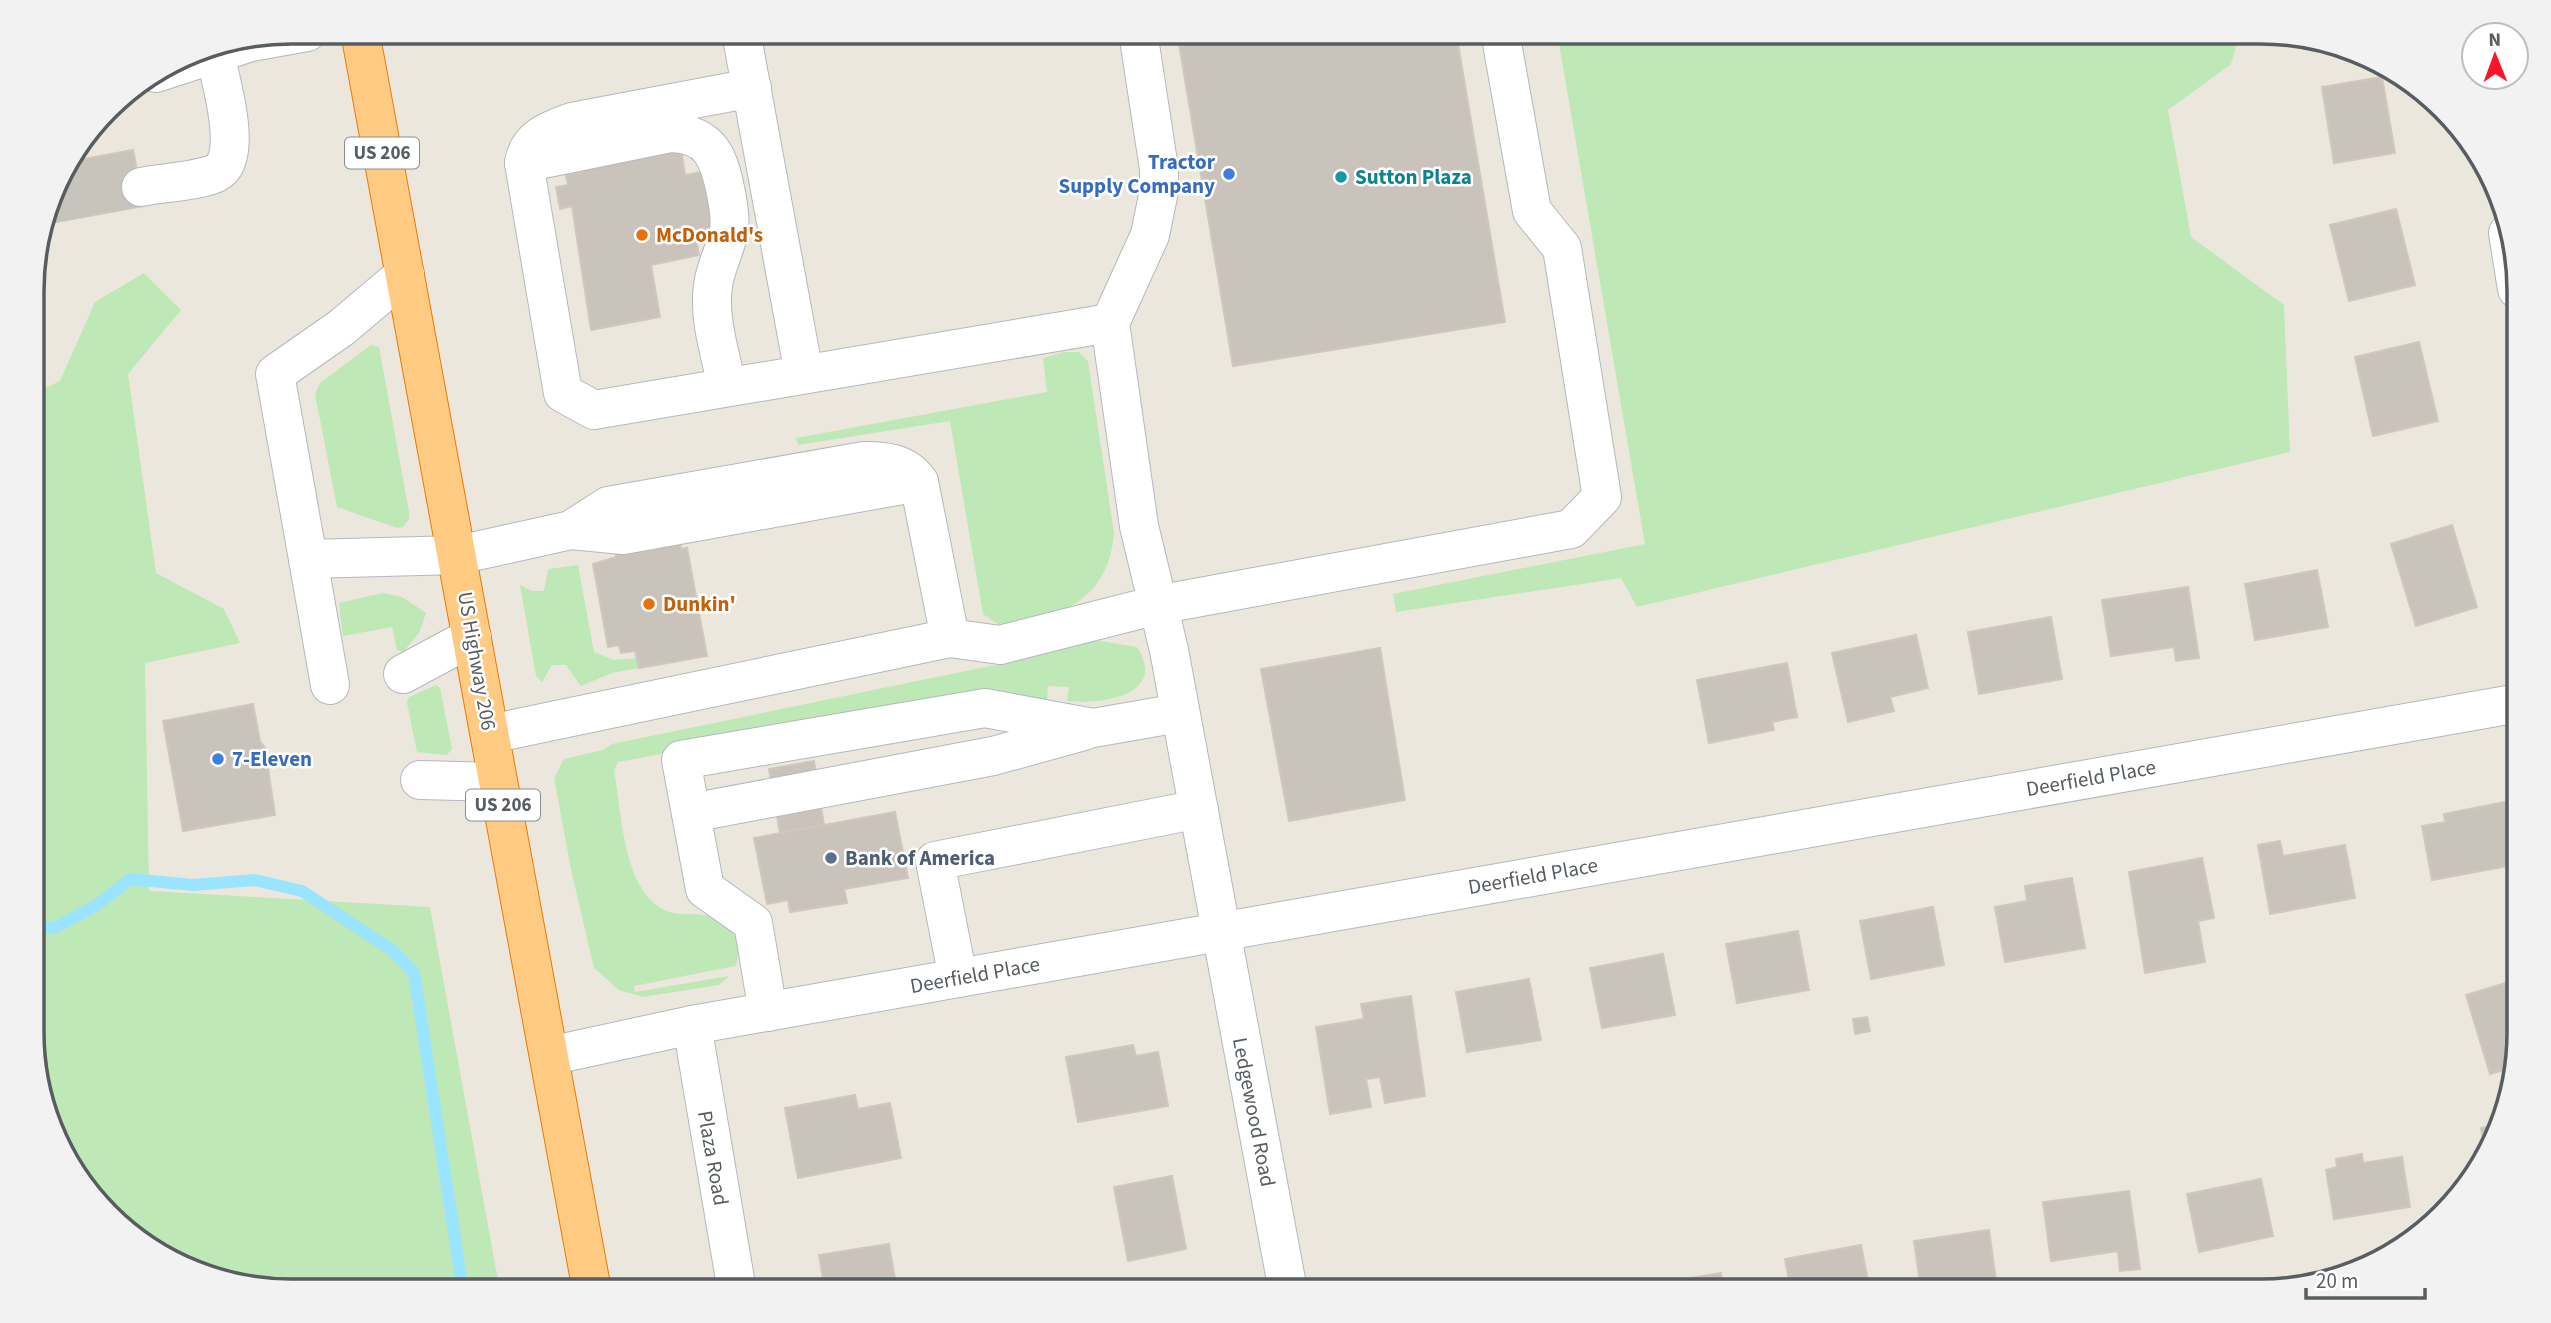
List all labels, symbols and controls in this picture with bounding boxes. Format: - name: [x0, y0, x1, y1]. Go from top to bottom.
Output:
- north arrow: [2460, 21, 2530, 91]
- text: N: [2488, 27, 2501, 54]
- road number: US 206: [345, 138, 419, 168]
- place label: Tractor Supply Company: [1058, 147, 1216, 201]
- place label: Sutton Plaza: [1355, 162, 1472, 192]
- marker: Tractor Supply Company: [1221, 166, 1237, 182]
- marker: Sutton Plaza: [1333, 169, 1349, 185]
- place label: McDonald's: [656, 220, 763, 250]
- marker: McDonald's: [634, 227, 650, 243]
- street label: US Highway 206: [450, 589, 504, 733]
- place label: Dunkin': [663, 589, 736, 619]
- marker: Dunkin': [641, 596, 657, 612]
- place label: 7-Eleven: [232, 744, 312, 774]
- marker: 7-Eleven: [210, 751, 226, 767]
- street label: Deerfield Place: [2024, 752, 2158, 804]
- road number: US 206: [466, 790, 540, 820]
- place label: Bank of America: [845, 843, 995, 873]
- marker: Bank of America: [823, 850, 839, 866]
- street label: Deerfield Place: [1466, 850, 1600, 902]
- street label: Deerfield Place: [908, 949, 1042, 1001]
- street label: Ledgewood Road: [1225, 1035, 1283, 1189]
- street label: Plaza Road: [690, 1108, 736, 1208]
- scale bar: [2306, 1256, 2425, 1300]
- text: 20 m: [2316, 1266, 2358, 1296]

